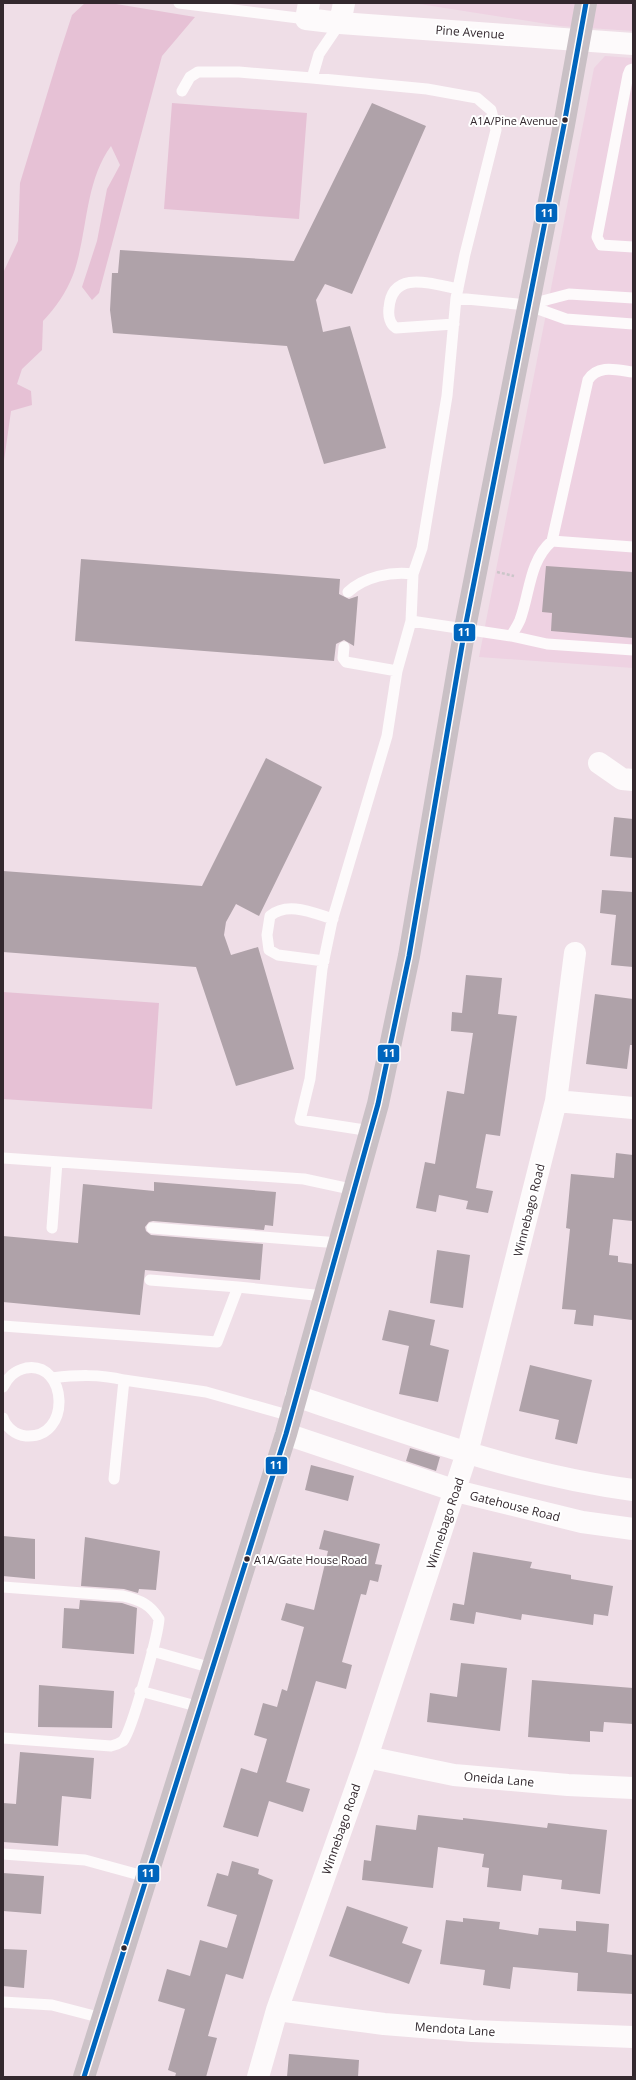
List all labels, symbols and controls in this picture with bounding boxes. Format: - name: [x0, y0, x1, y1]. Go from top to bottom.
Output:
- street label: Pine Avenue: [435, 21, 505, 43]
- place label: A1A/Pine Avenue: [470, 113, 558, 128]
- marker: A1A/Pine Avenue: [560, 115, 570, 125]
- line badge: 11: [535, 203, 558, 223]
- text: 11: [541, 205, 553, 220]
- line badge: 11: [453, 623, 476, 642]
- text: 11: [458, 624, 470, 639]
- line badge: 11: [377, 1044, 400, 1063]
- text: 11: [383, 1045, 395, 1060]
- street label: Winnebago Road: [509, 1162, 549, 1258]
- line badge: 11: [265, 1456, 288, 1475]
- text: 11: [270, 1457, 282, 1472]
- street label: Winnebago Road: [422, 1475, 468, 1571]
- street label: Gatehouse Road: [468, 1487, 562, 1525]
- place label: A1A/Gate House Road: [254, 1552, 367, 1567]
- marker: A1A/Gate House Road: [242, 1554, 252, 1564]
- street label: Oneida Lane: [463, 1767, 535, 1791]
- street label: Winnebago Road: [317, 1781, 365, 1877]
- line badge: 11: [137, 1864, 160, 1883]
- text: 11: [142, 1865, 154, 1880]
- unlabelled marker: [119, 1943, 129, 1953]
- street label: Mendota Lane: [414, 2018, 496, 2040]

